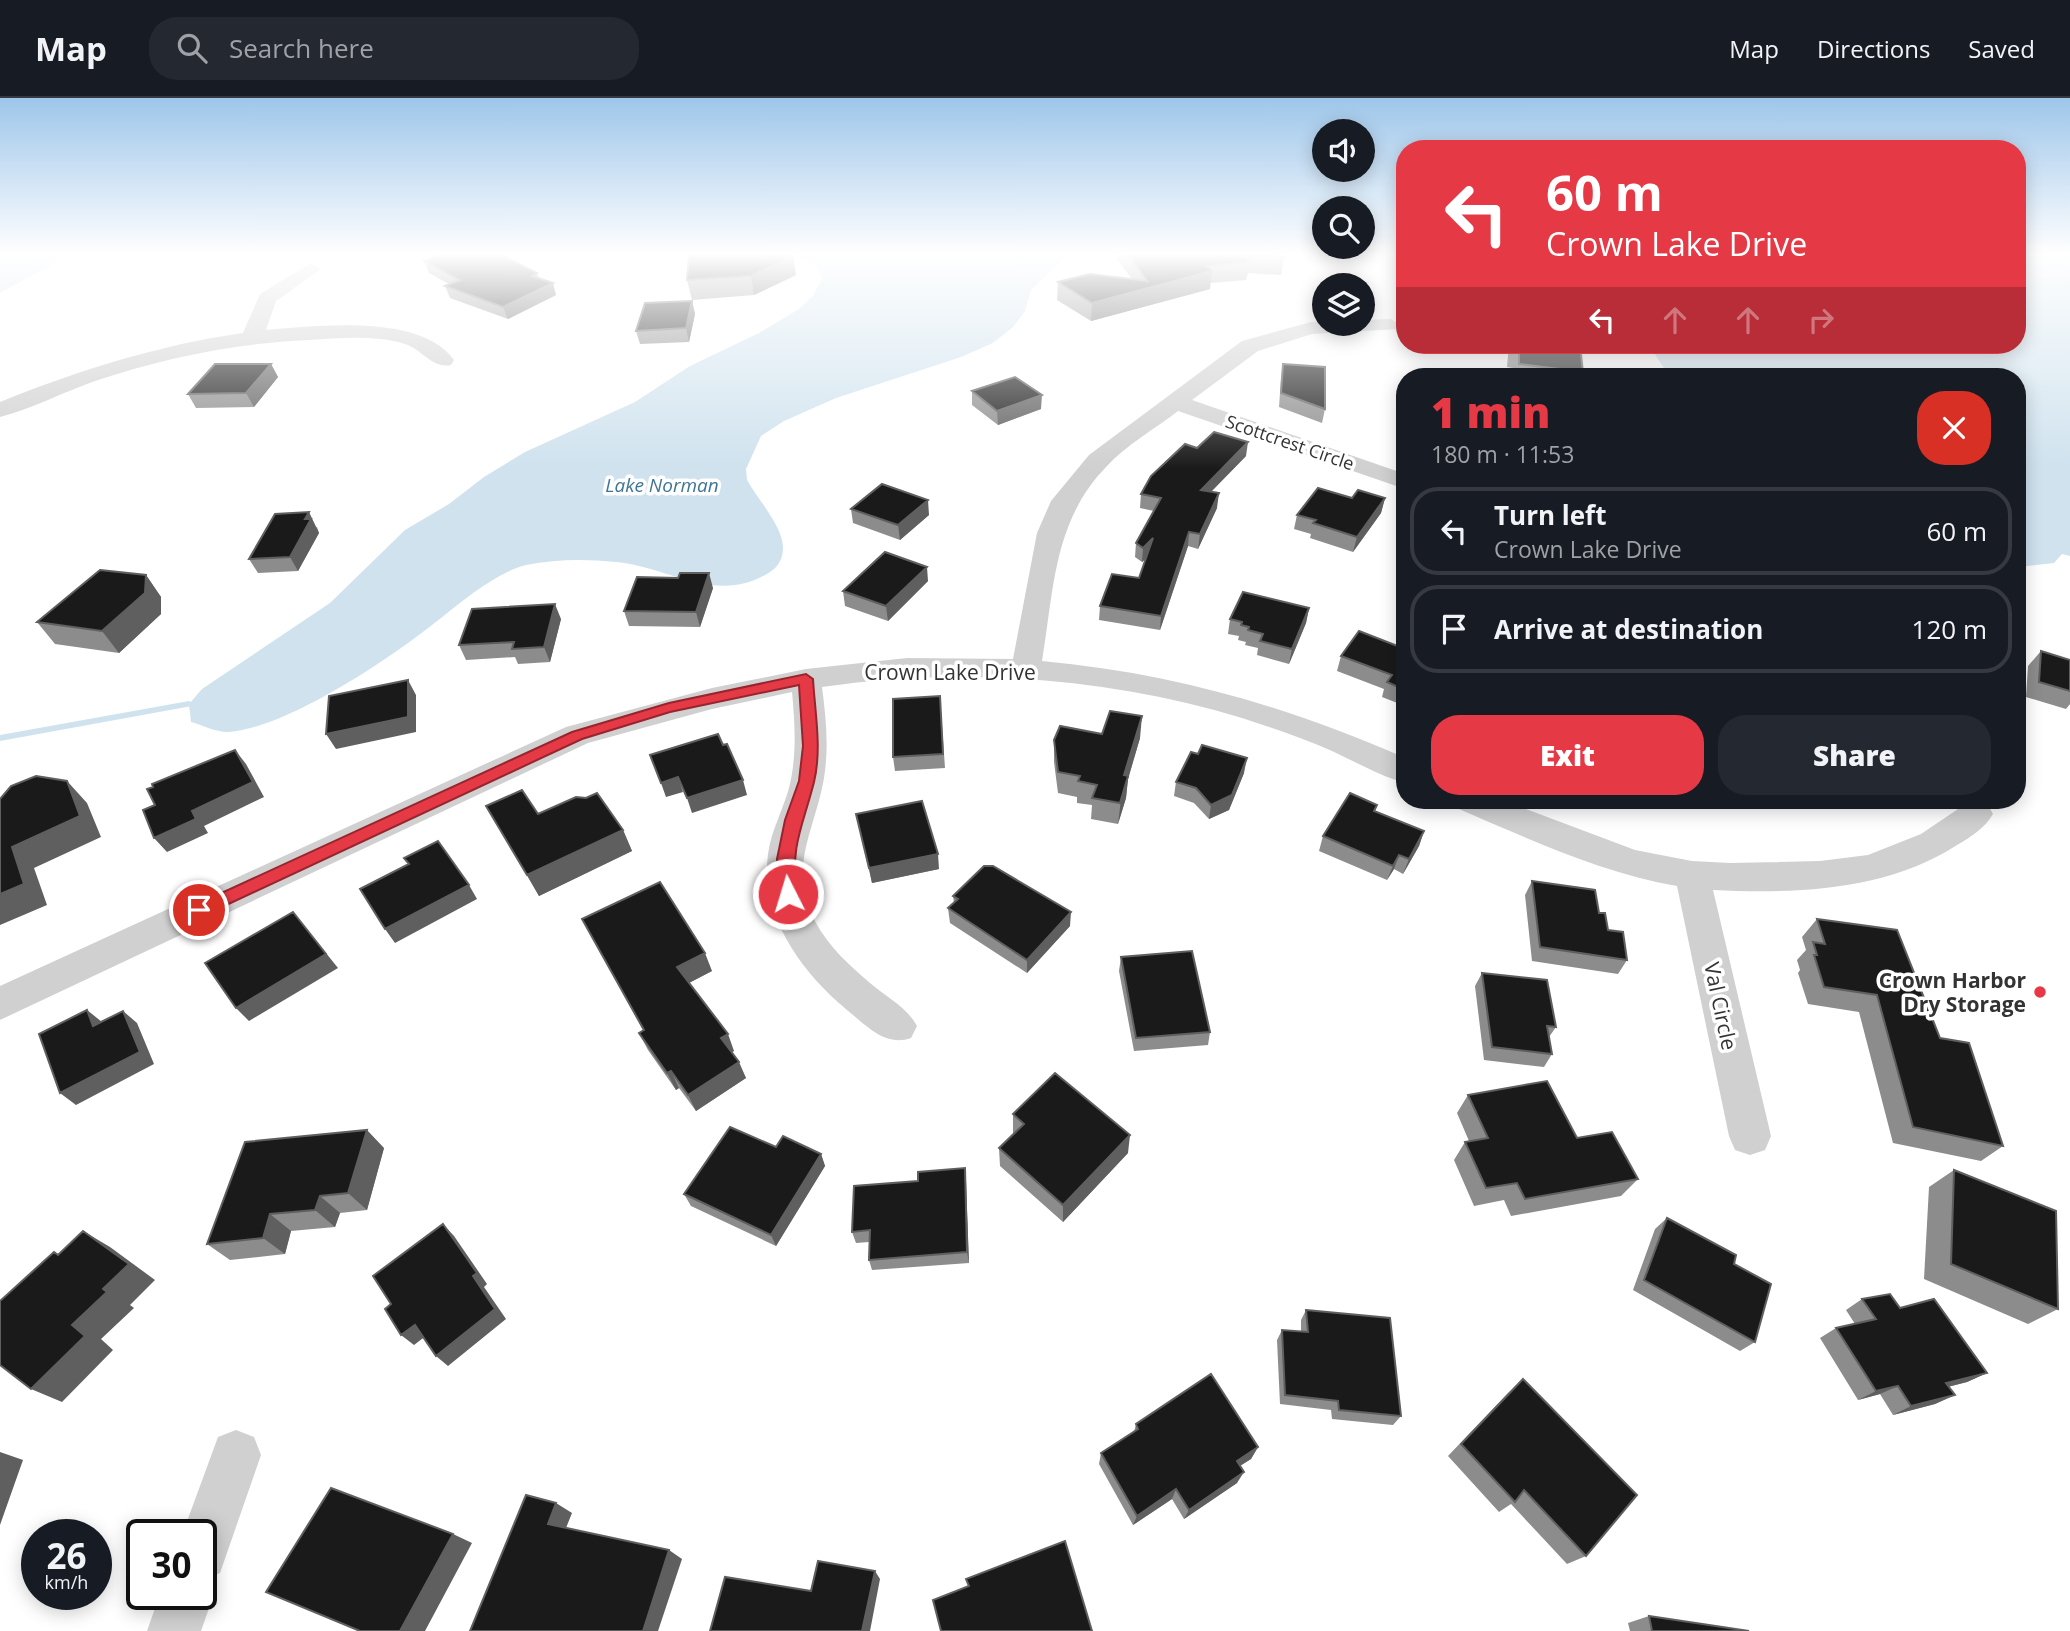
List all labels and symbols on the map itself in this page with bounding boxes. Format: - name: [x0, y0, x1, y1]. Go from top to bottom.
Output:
- street label: Scottcrest Circle: [1223, 409, 1357, 475]
- water label: Lake Norman: [605, 472, 719, 498]
- street label: Crown Lake Drive: [864, 658, 1036, 686]
- position arrow: [751, 857, 825, 931]
- pin: [169, 880, 229, 940]
- street label: Val Circle: [1698, 959, 1744, 1053]
- place label: Crown Harbor Dry Storage: [1879, 966, 2026, 1018]
- marker: Crown Harbor Dry Storage: [2032, 984, 2048, 1000]
- speed limit sign: 30: [126, 1519, 217, 1610]

